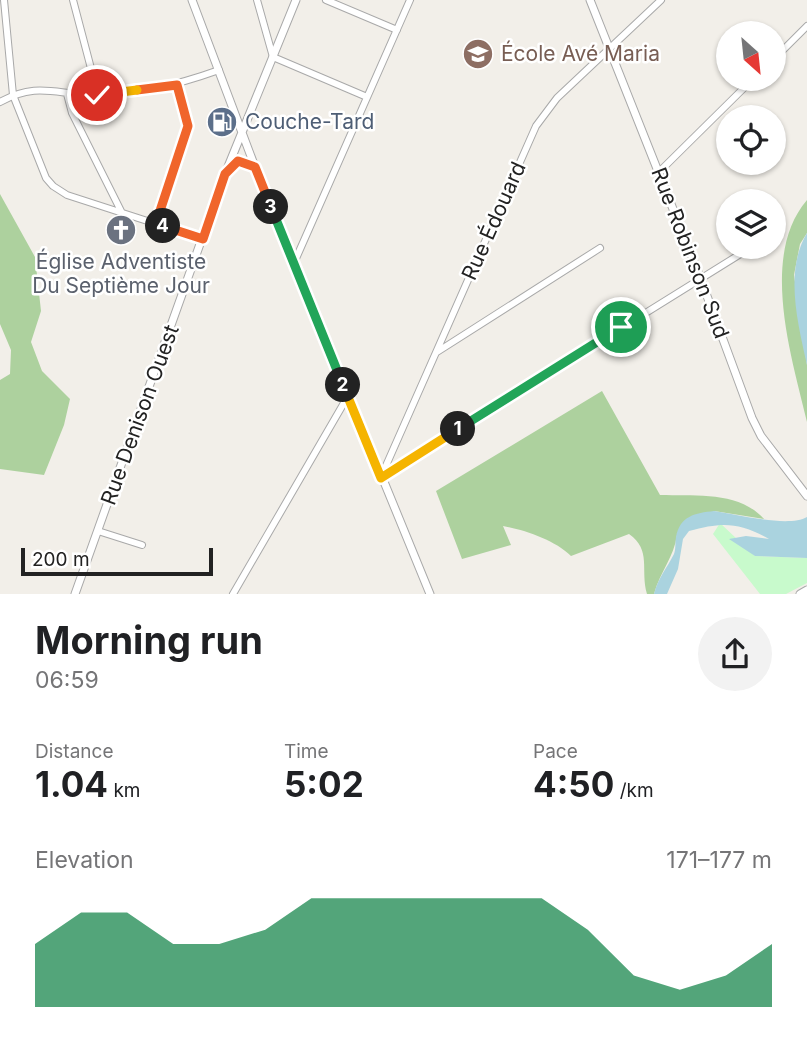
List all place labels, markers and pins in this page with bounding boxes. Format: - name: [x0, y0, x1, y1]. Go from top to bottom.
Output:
- school or university icon: École Avé Maria: [461, 37, 495, 71]
- place label: École Avé Maria: [501, 40, 660, 66]
- pin: [67, 65, 127, 125]
- fuel station icon: Couche-Tard: [205, 105, 239, 139]
- place label: Couche-Tard: [245, 109, 374, 134]
- pin: 3: [254, 190, 288, 224]
- pin: 4: [146, 208, 180, 244]
- church icon: Église Adventiste Du Septième Jour: [104, 213, 138, 247]
- place label: Église Adventiste Du Septième Jour: [32, 248, 210, 298]
- pin: [591, 297, 651, 357]
- pin: 2: [326, 368, 360, 402]
- pin: 1: [440, 412, 476, 446]

